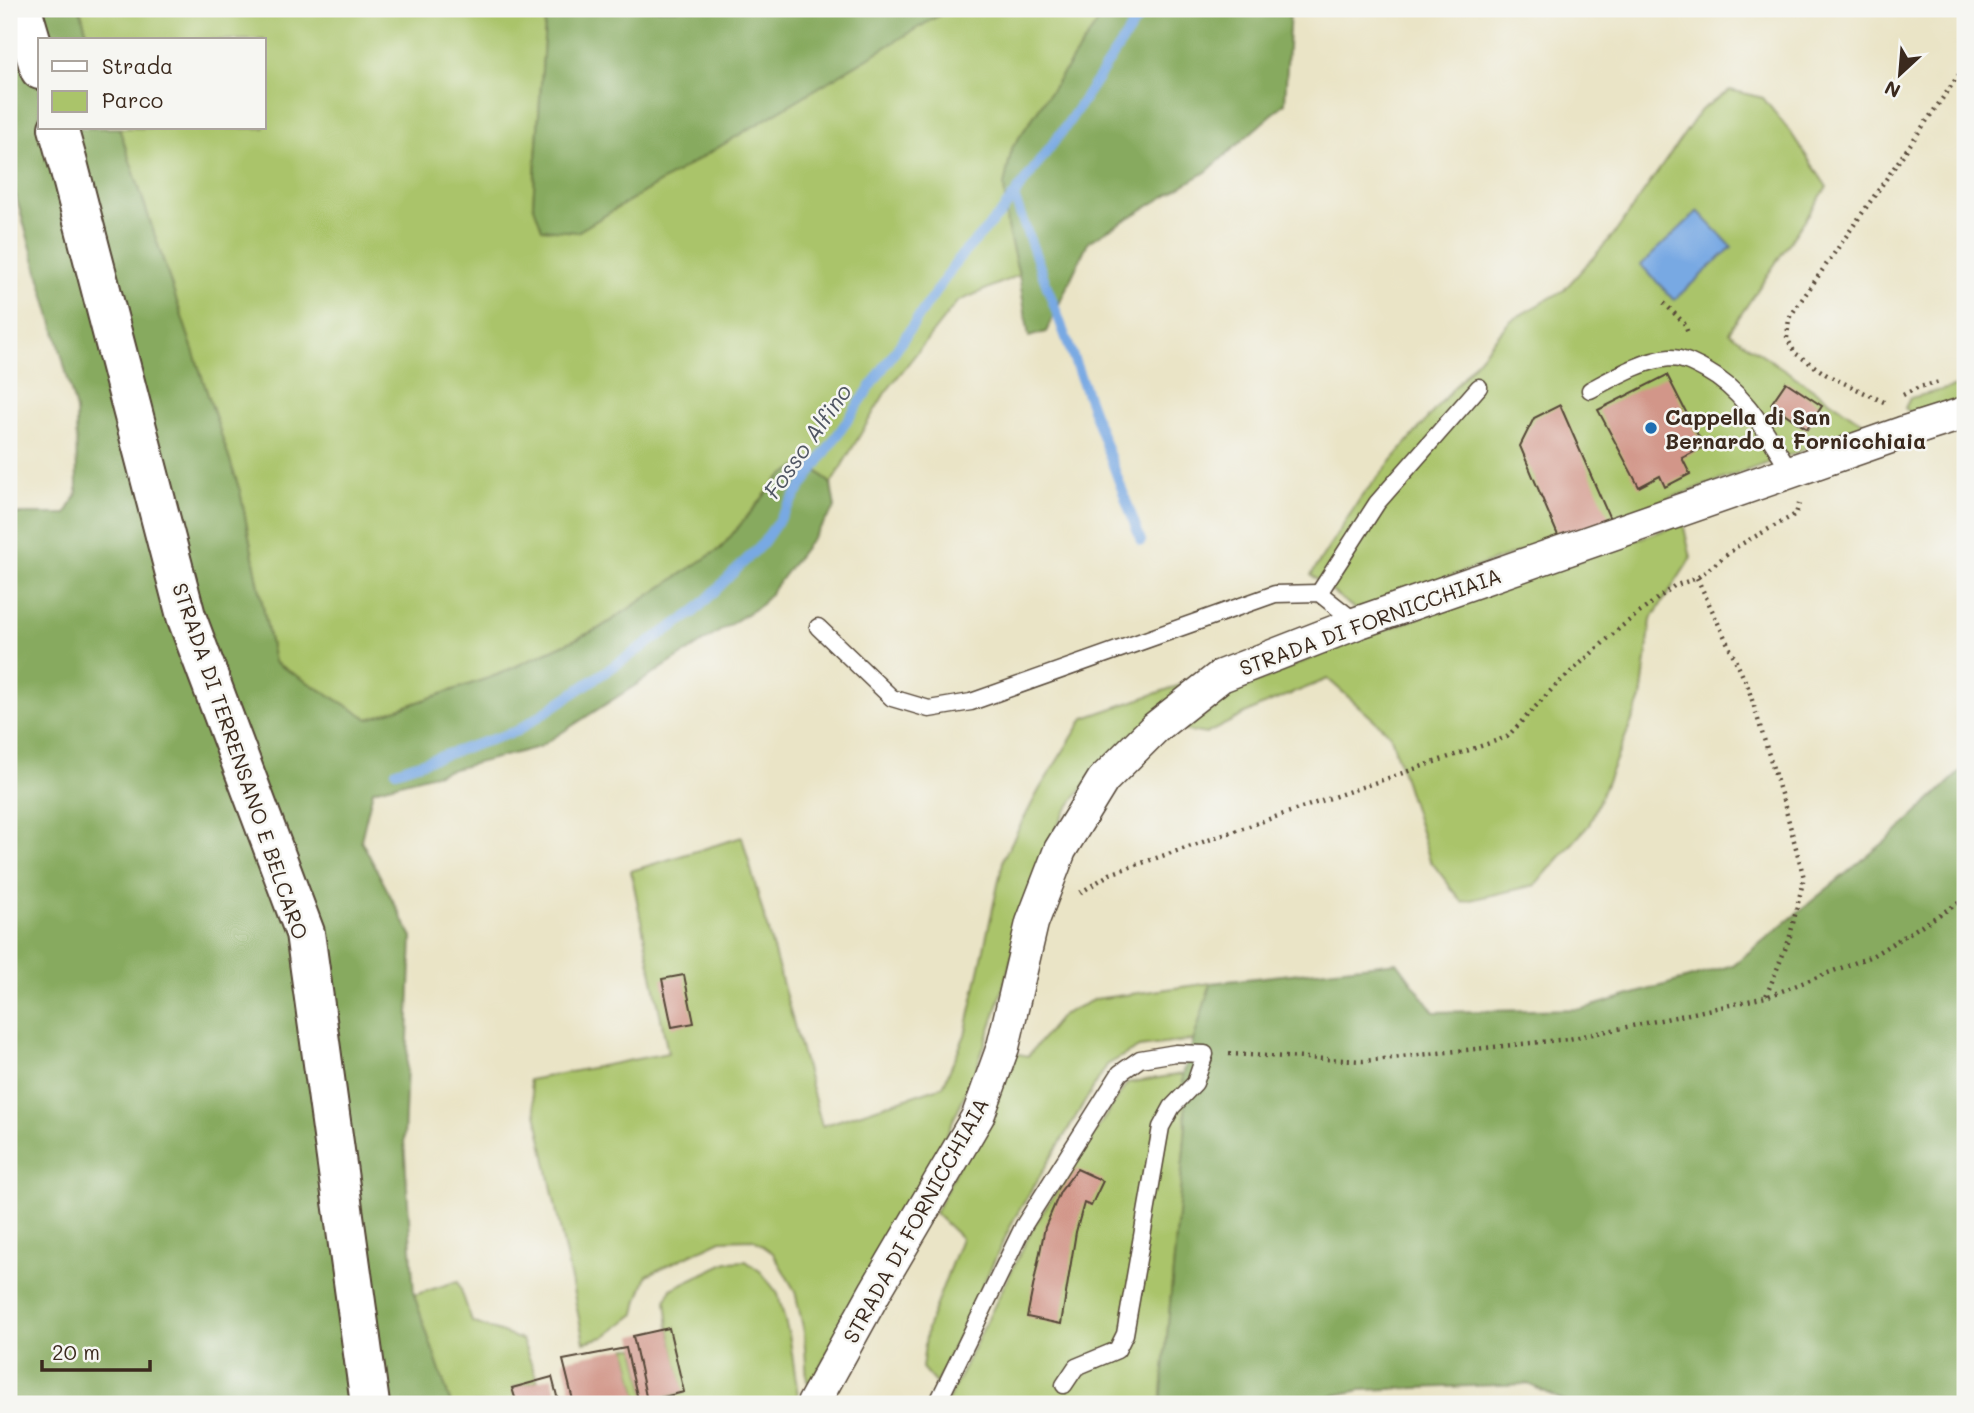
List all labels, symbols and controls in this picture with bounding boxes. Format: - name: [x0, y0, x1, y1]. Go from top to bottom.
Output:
- legend: [38, 38, 266, 130]
- north arrow: [1866, 38, 1936, 108]
- text: Strada: [102, 52, 173, 79]
- text: N: [1880, 75, 1904, 104]
- text: Parco: [102, 86, 163, 113]
- water label: Fosso Alfino: [756, 378, 858, 504]
- place label: Cappella di San Bernardo a Fornicchiaia: [1665, 403, 1926, 454]
- marker: Cappella di San Bernardo a Fornicchiaia: [1643, 420, 1659, 436]
- street label: STRADA DI FORNICCHIAIA: [1235, 561, 1505, 681]
- street label: STRADA DI TERRENSANO E BELCARO: [167, 579, 315, 943]
- street label: STRADA DI FORNICCHIAIA: [836, 1093, 994, 1347]
- scale bar: [42, 1329, 150, 1373]
- text: 20 m: [52, 1338, 100, 1365]

